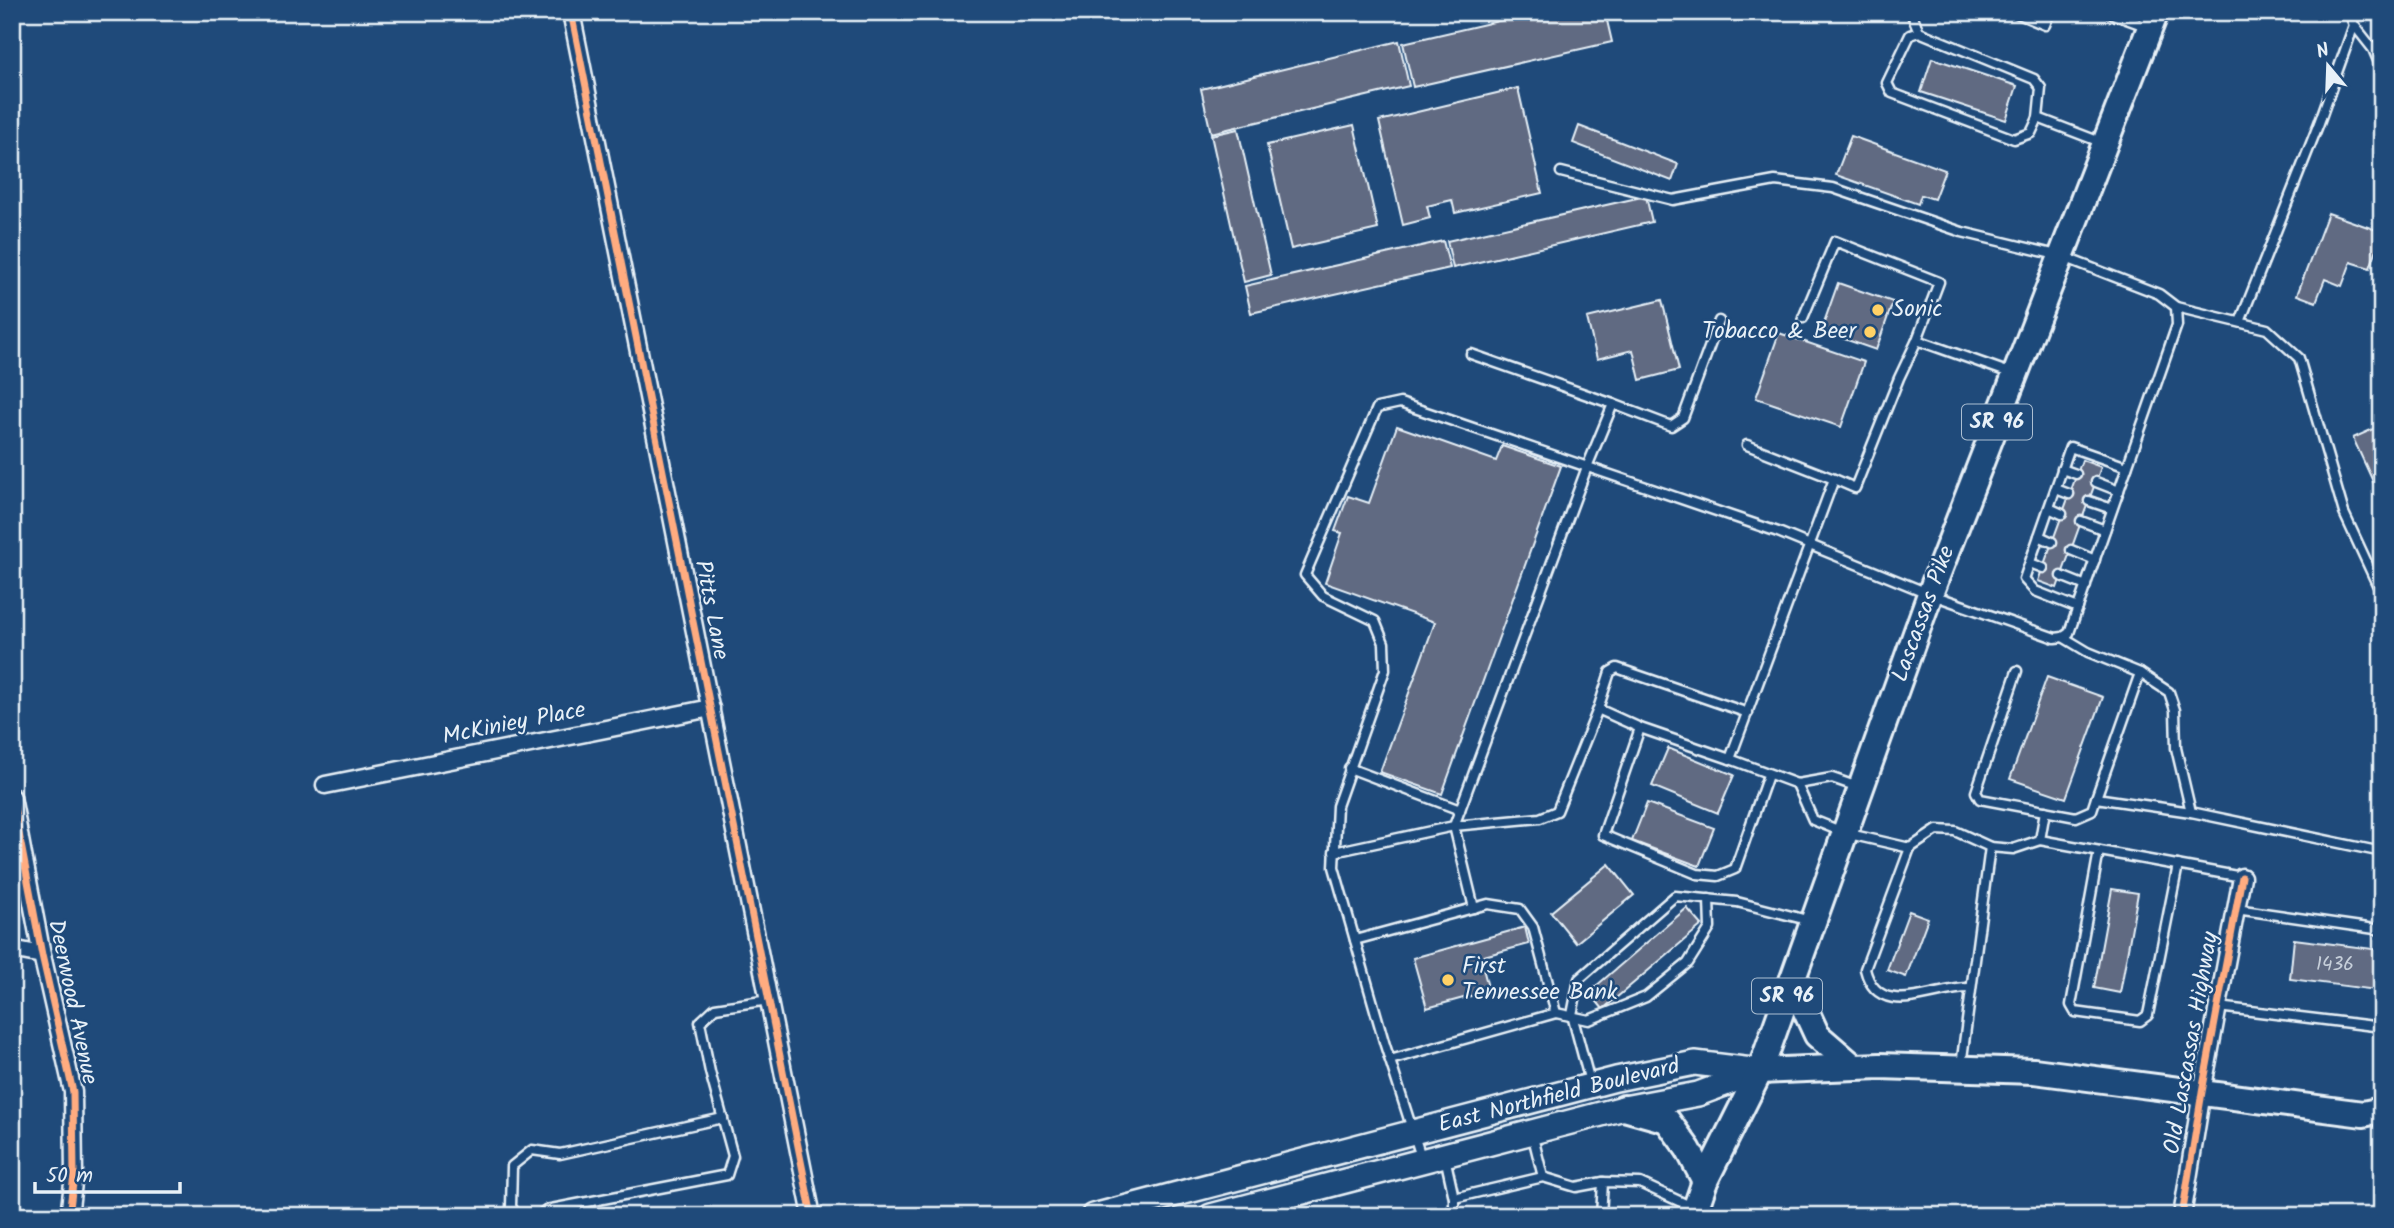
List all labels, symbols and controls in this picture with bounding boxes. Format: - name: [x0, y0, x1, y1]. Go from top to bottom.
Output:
- north arrow: [2292, 32, 2362, 102]
- text: N: [2313, 36, 2334, 68]
- place label: Sonic: [1892, 292, 1943, 328]
- marker: Sonic: [1870, 302, 1886, 318]
- place label: Tobacco & Beer: [1702, 314, 1857, 350]
- marker: Tobacco & Beer: [1862, 324, 1878, 340]
- road number: SR 96: [1962, 404, 2032, 440]
- street label: Lascassas Pike: [1883, 541, 1965, 687]
- street label: Pitts Lane: [684, 557, 738, 663]
- street label: McKiniey Place: [439, 692, 589, 756]
- street label: Deerwood Avenue: [37, 916, 107, 1088]
- street label: Old Lascassas Highway: [2155, 929, 2229, 1157]
- place label: First Tennessee Bank: [1462, 949, 1618, 1011]
- house number: 1436: [2316, 950, 2354, 980]
- marker: First Tennessee Bank: [1440, 972, 1456, 988]
- road number: SR 96: [1752, 978, 1822, 1014]
- street label: East Northfield Boulevard: [1435, 1048, 1684, 1143]
- scale bar: [35, 1151, 180, 1195]
- text: 50 m: [46, 1160, 93, 1193]

